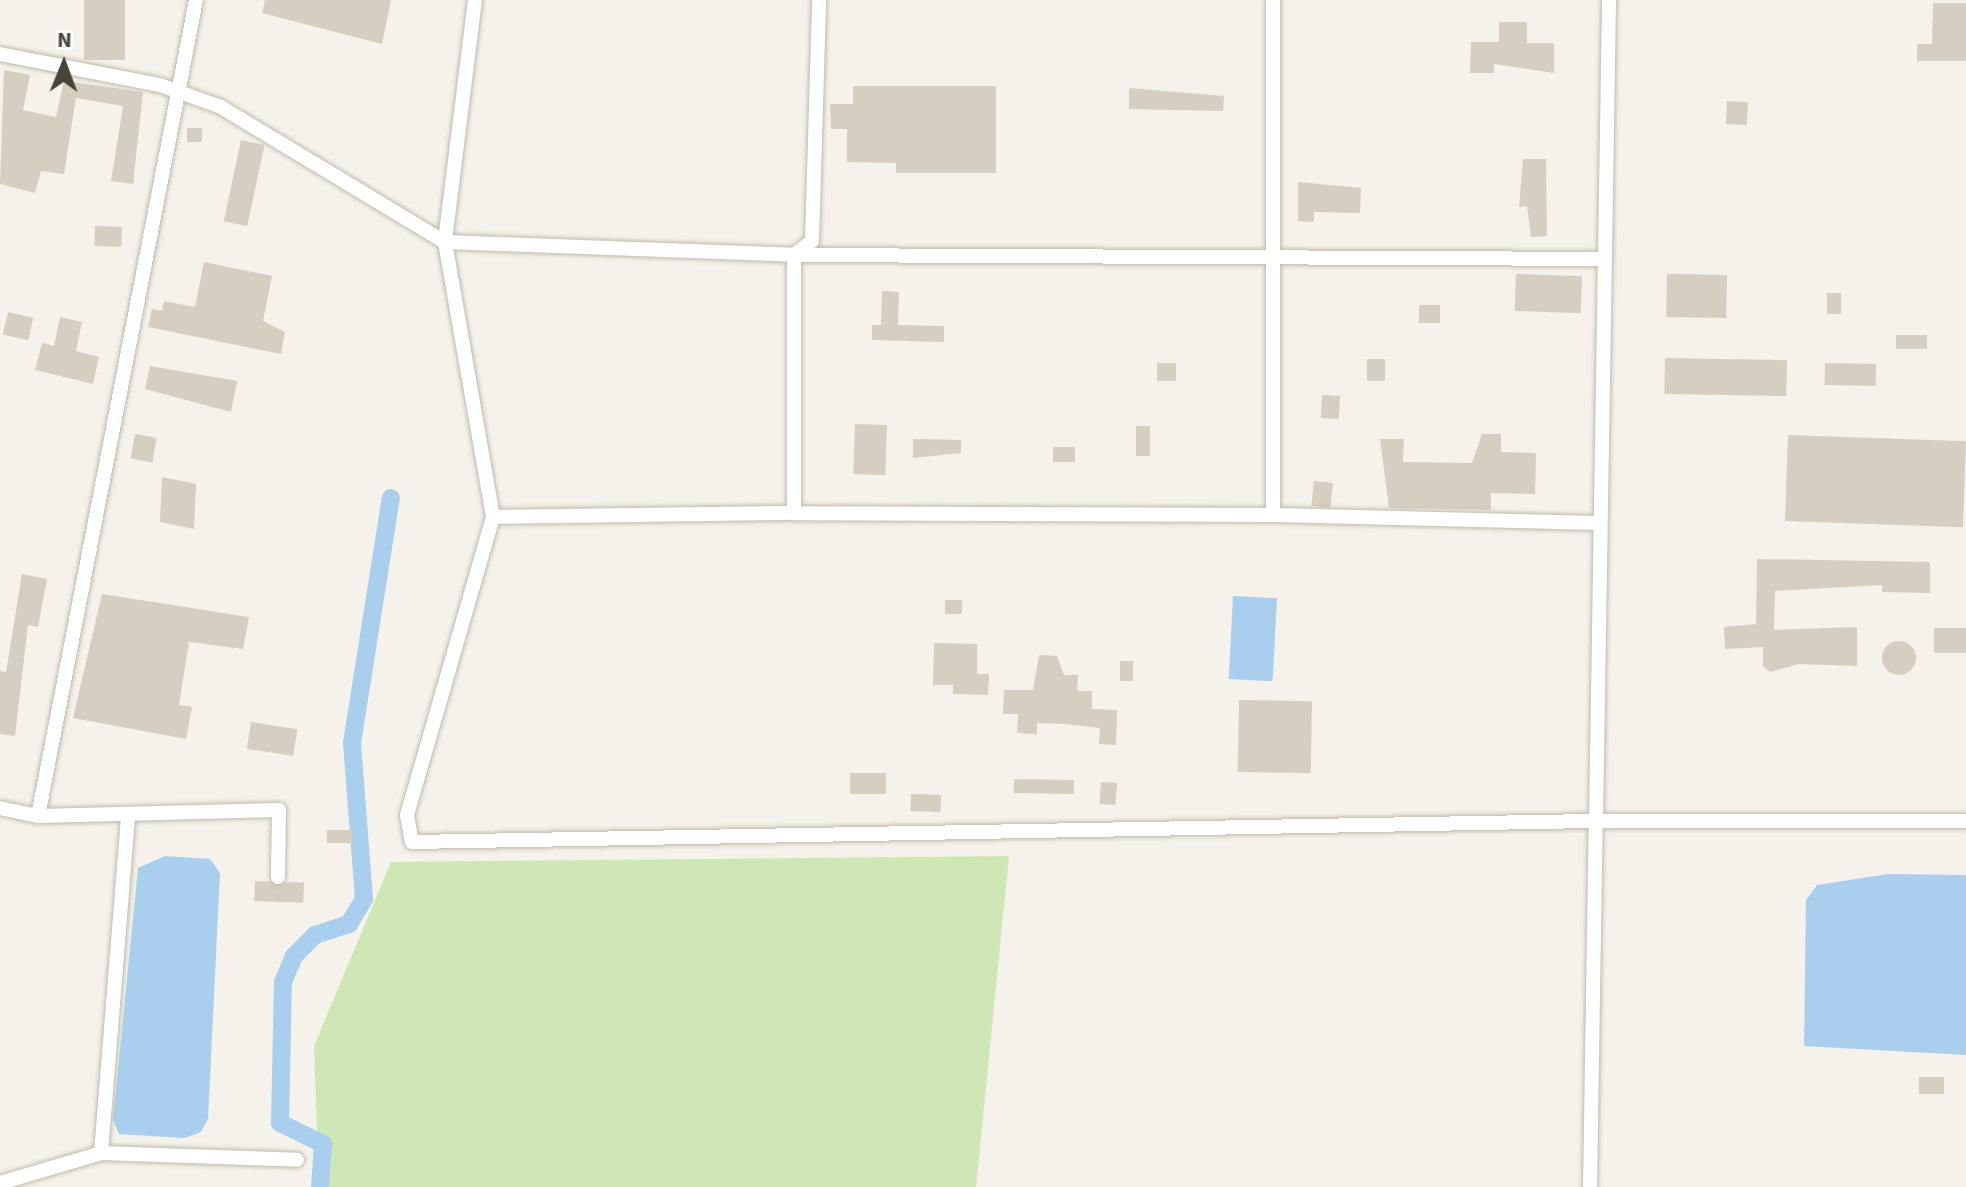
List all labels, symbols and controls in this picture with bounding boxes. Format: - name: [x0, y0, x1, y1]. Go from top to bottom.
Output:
- north arrow: [24, 24, 104, 104]
- text: N: [57, 24, 72, 56]

